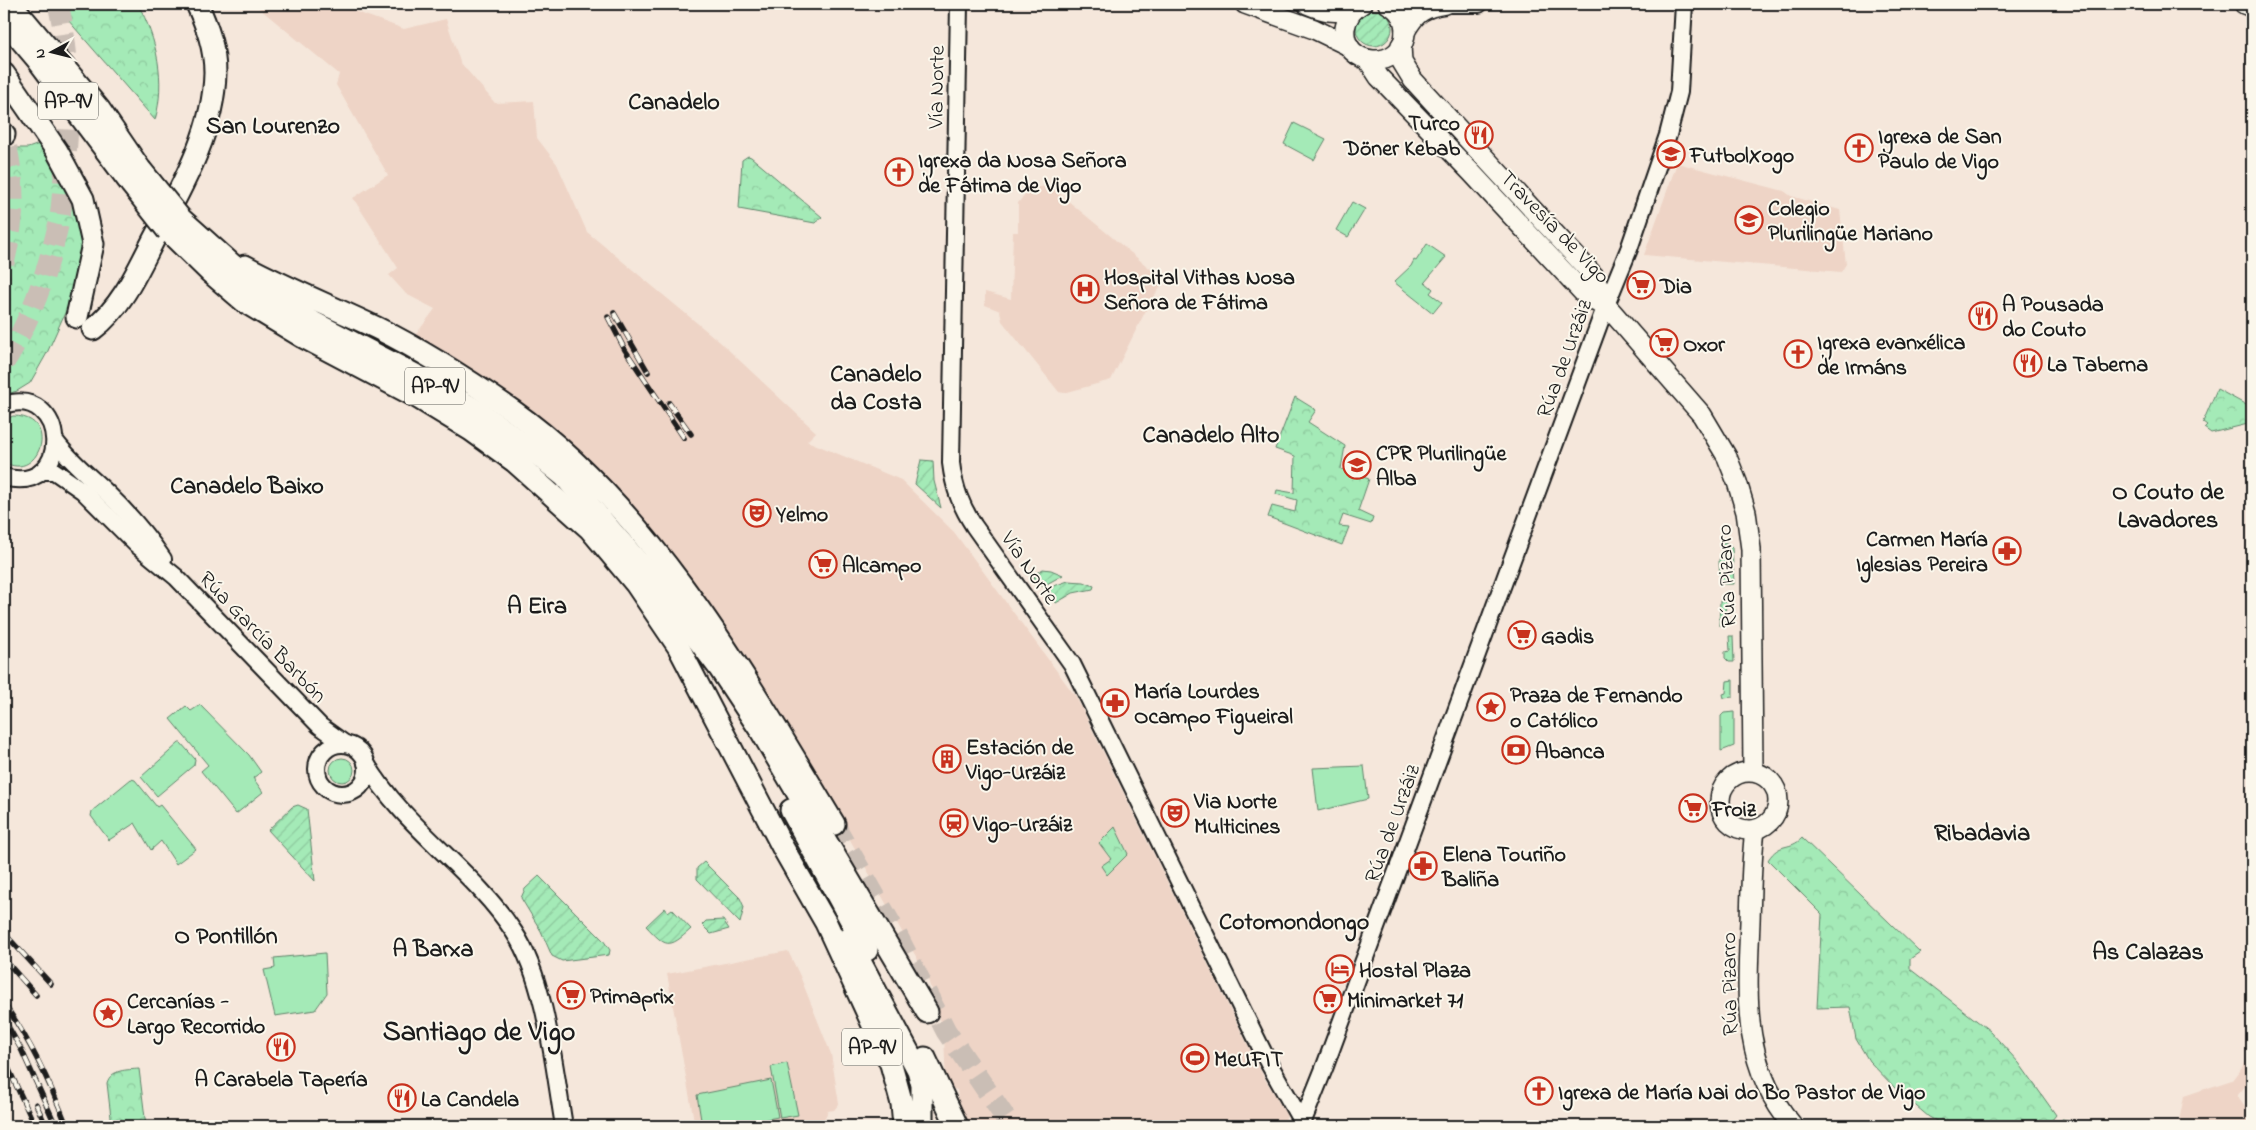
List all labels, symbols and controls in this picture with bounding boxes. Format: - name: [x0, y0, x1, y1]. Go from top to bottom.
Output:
- north arrow: [28, 28, 78, 78]
- street label: Vía Norte: [921, 45, 955, 130]
- text: N: [30, 47, 52, 59]
- road number: AP-9V: [38, 82, 98, 120]
- district label: Canadelo: [628, 86, 720, 121]
- place label: Turco Döner Kebab: [1343, 109, 1460, 166]
- district label: San Lourenzo: [206, 110, 340, 145]
- restaurant icon: Turco Döner Kebab: [1464, 120, 1494, 150]
- place label: Igrexa de San Paulo de Vigo: [1878, 122, 2002, 180]
- church icon: Igrexa de San Paulo de Vigo: [1844, 133, 1874, 163]
- school or university icon: FutbolXogo: [1656, 139, 1686, 169]
- place label: FutbolXogo: [1689, 141, 1794, 174]
- place label: Igrexa da Nosa Señora de Fátima de Vigo: [918, 146, 1127, 204]
- church icon: Igrexa da Nosa Señora de Fátima de Vigo: [884, 157, 914, 187]
- street label: Travesía de Vigo: [1490, 164, 1617, 293]
- place label: Colegio Plurilingüe Mariano: [1768, 194, 1933, 252]
- school or university icon: Colegio Plurilingüe Mariano: [1734, 205, 1764, 235]
- place label: Hospital Vithas Nosa Señora de Fátima: [1104, 263, 1295, 320]
- supermarket icon: Dia: [1626, 270, 1656, 300]
- place label: Dia: [1659, 272, 1692, 304]
- hospital icon: Hospital Vithas Nosa Señora de Fátima: [1070, 274, 1100, 304]
- place label: A Pousada do Couto: [2002, 290, 2104, 347]
- street label: Rúa de Urzáiz: [1530, 295, 1602, 423]
- restaurant icon: A Pousada do Couto: [1968, 301, 1998, 331]
- supermarket icon: Oxor: [1649, 328, 1679, 358]
- place label: Igrexa evanxélica de Irmáns: [1817, 328, 1966, 385]
- place label: Oxor: [1683, 330, 1726, 362]
- church icon: Igrexa evanxélica de Irmáns: [1783, 339, 1813, 369]
- restaurant icon: La Taberna: [2013, 348, 2043, 378]
- place label: La Taberna: [2047, 350, 2148, 382]
- district label: Canadelo da Costa: [830, 358, 922, 421]
- road number: AP-9V: [405, 368, 465, 404]
- district label: Canadelo Alto: [1142, 419, 1280, 454]
- place label: CPR Plurilingüe Alba: [1376, 439, 1507, 496]
- school or university icon: CPR Plurilingüe Alba: [1342, 450, 1372, 480]
- district label: Canadelo Baixo: [170, 470, 324, 505]
- district label: O Couto de Lavadores: [2112, 476, 2225, 539]
- theatre icon: Yelmo: [742, 498, 772, 528]
- place label: Yelmo: [775, 500, 828, 532]
- street label: Rúa Pizarro: [1709, 523, 1747, 628]
- street label: Vía Norte: [991, 525, 1066, 612]
- place label: Carmen María Iglesias Pereira: [1856, 525, 1988, 583]
- pharmacy icon: Carmen María Iglesias Pereira: [1992, 536, 2022, 566]
- supermarket icon: Alcampo: [808, 549, 838, 579]
- place label: Alcampo: [842, 551, 921, 583]
- street label: Rúa García Barbón: [190, 565, 333, 711]
- district label: A Eira: [507, 590, 567, 625]
- supermarket icon: Gadis: [1507, 620, 1537, 650]
- place label: Gadis: [1541, 622, 1594, 654]
- place label: María Lourdes Ocampo Figueiral: [1134, 677, 1293, 735]
- place label: Praza de Fernando o Católico: [1510, 681, 1683, 738]
- pharmacy icon: María Lourdes Ocampo Figueiral: [1100, 688, 1130, 718]
- place icon: Praza de Fernando o Católico: [1476, 692, 1506, 722]
- place label: Estación de Vigo-Urzáiz: [965, 733, 1075, 791]
- bank icon: Abanca: [1501, 735, 1531, 765]
- place label: Abanca: [1535, 737, 1605, 769]
- building icon: Estación de Vigo-Urzáiz: [932, 744, 962, 774]
- street label: Rúa de Urzáiz: [1358, 760, 1430, 888]
- place label: Via Norte Multicines: [1193, 787, 1281, 844]
- supermarket icon: Froiz: [1678, 793, 1708, 823]
- place label: Froiz: [1711, 795, 1757, 827]
- theatre icon: Via Norte Multicines: [1160, 798, 1190, 828]
- station icon: Vigo-Urzáiz: [939, 808, 969, 838]
- place label: Vigo-Urzáiz: [972, 810, 1073, 843]
- district label: Ribadavia: [1934, 817, 2030, 852]
- place label: Elena Touriño Baliña: [1441, 840, 1566, 897]
- pharmacy icon: Elena Touriño Baliña: [1408, 851, 1438, 881]
- district label: Cotomondongo: [1219, 906, 1369, 942]
- district label: O Pontillón: [174, 920, 278, 955]
- street label: Rúa Pizarro: [1714, 932, 1748, 1036]
- district label: A Barxa: [392, 933, 474, 968]
- district label: As Calazas: [2092, 936, 2204, 971]
- hotel icon: Hostal Plaza: [1325, 954, 1355, 984]
- place label: Hostal Plaza: [1359, 956, 1471, 988]
- supermarket icon: Primaprix: [556, 980, 586, 1010]
- place label: Primaprix: [590, 982, 674, 1014]
- supermarket icon: Minimarket 71: [1313, 984, 1343, 1014]
- place label: Minimarket 71: [1347, 986, 1463, 1018]
- place label: Cercanías - Largo Recorrido: [127, 987, 265, 1045]
- place icon: Cercanías - Largo Recorrido: [93, 998, 123, 1028]
- district label: Santiago de Vigo: [383, 1013, 575, 1055]
- road number: AP-9V: [842, 1028, 902, 1066]
- restaurant icon: A Carabela Tapería: [266, 1032, 296, 1062]
- sports icon: MeUFIT: [1180, 1043, 1210, 1073]
- place label: MeUFIT: [1214, 1045, 1284, 1077]
- place label: A Carabela Tapería: [194, 1065, 368, 1097]
- church icon: Igrexa de María Nai do Bo Pastor de Vigo: [1524, 1076, 1554, 1106]
- place label: Igrexa de María Nai do Bo Pastor de Vigo: [1558, 1078, 1925, 1111]
- restaurant icon: La Candela: [387, 1083, 417, 1113]
- place label: La Candela: [421, 1085, 519, 1117]

